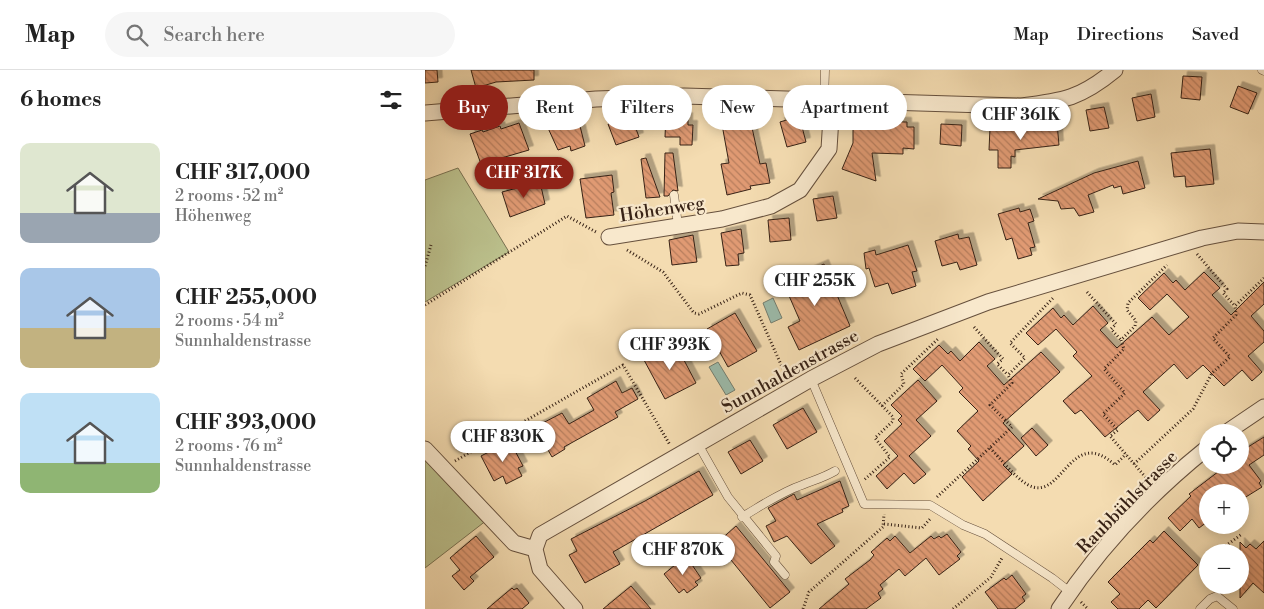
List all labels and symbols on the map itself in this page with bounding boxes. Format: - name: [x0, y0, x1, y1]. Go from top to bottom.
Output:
- pin: CHF 361K: [969, 98, 1073, 141]
- pin: CHF 317K: [472, 156, 576, 199]
- street label: Höhenweg: [618, 191, 707, 228]
- pin: CHF 255K: [763, 264, 867, 307]
- street label: Sunnhaldenstrasse: [718, 324, 863, 419]
- pin: CHF 393K: [618, 328, 722, 371]
- pin: CHF 830K: [451, 420, 555, 463]
- street label: Raubbühlstrasse: [1072, 446, 1183, 559]
- pin: CHF 870K: [631, 534, 735, 576]

